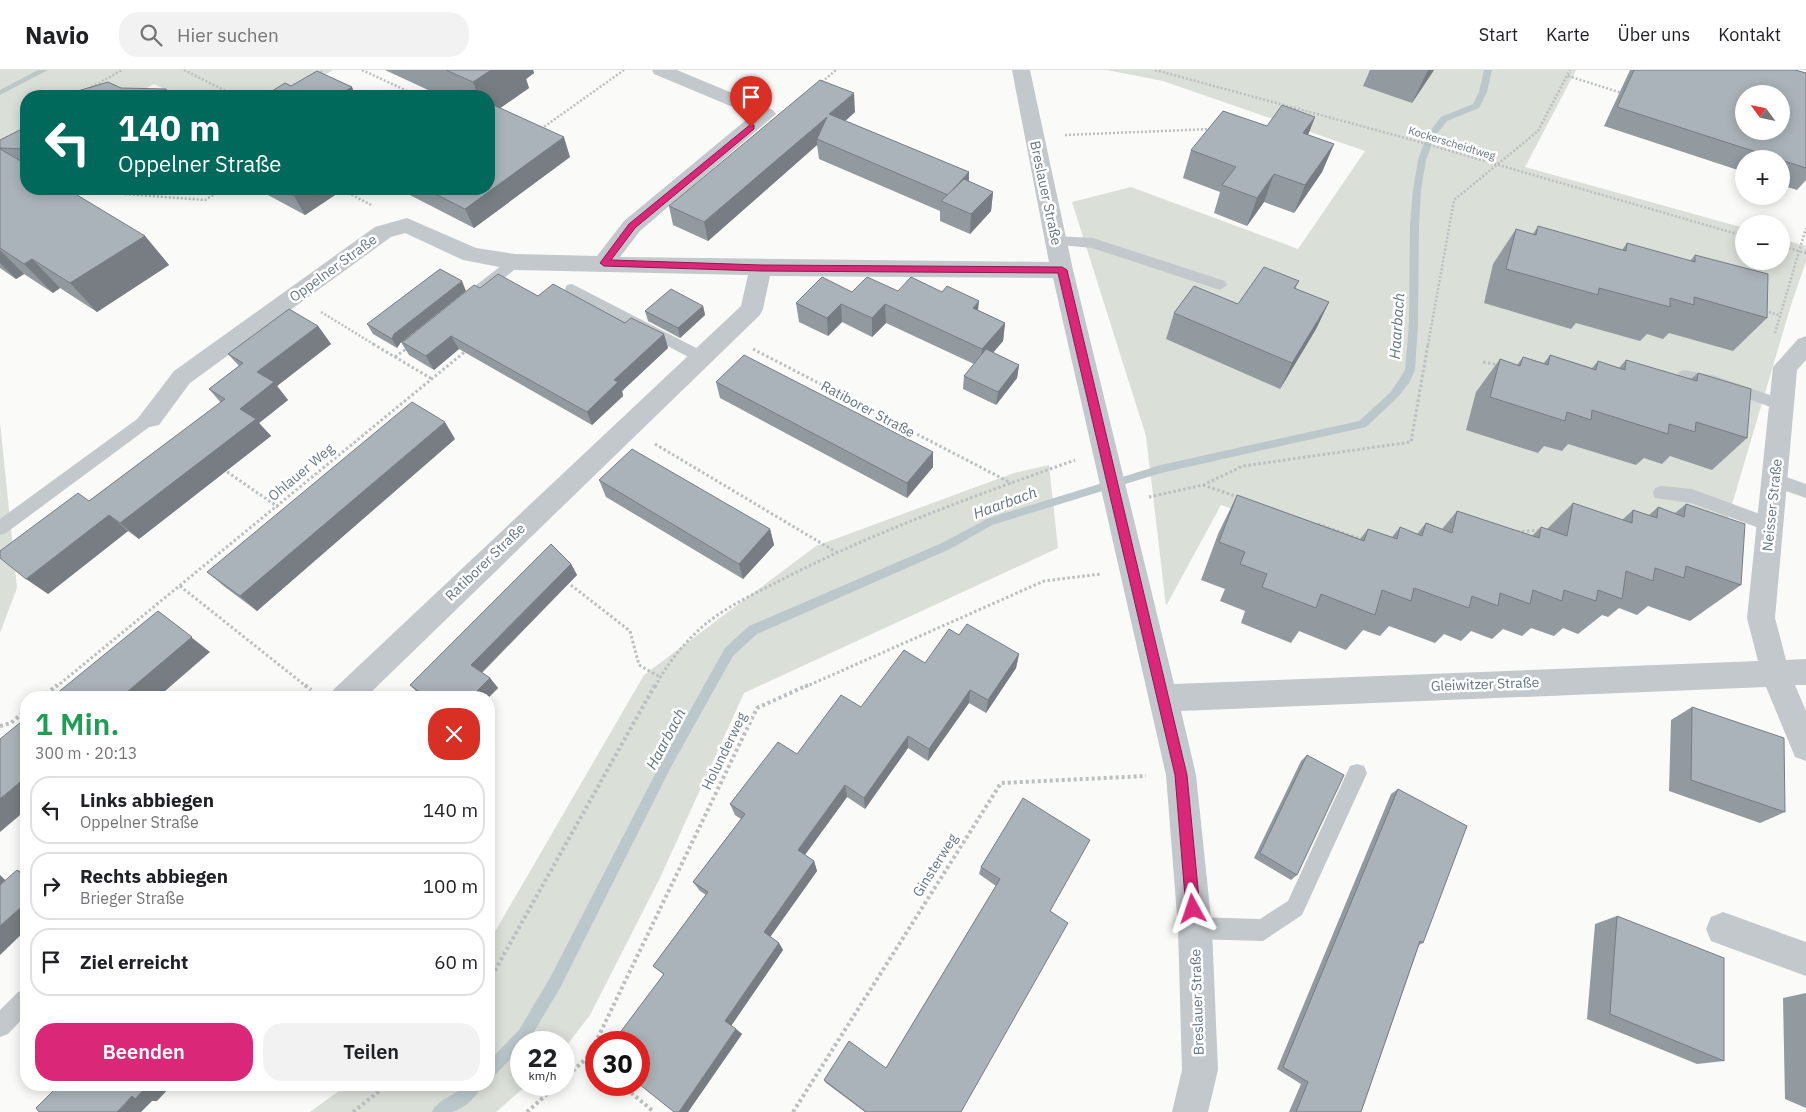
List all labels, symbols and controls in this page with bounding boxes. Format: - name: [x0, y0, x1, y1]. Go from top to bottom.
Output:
- search box: [119, 12, 469, 57]
- text: Navio: [25, 19, 89, 51]
- icon: search: [137, 21, 165, 49]
- text: Hier suchen: [177, 23, 279, 47]
- text: Start: [1479, 23, 1518, 46]
- text: Karte: [1546, 23, 1590, 46]
- text: Über uns: [1618, 23, 1690, 46]
- text: Kontakt: [1718, 23, 1781, 46]
- pin: [730, 76, 772, 127]
- icon: arrive: [737, 83, 765, 111]
- north arrow: [1735, 85, 1790, 140]
- map controls: [1735, 85, 1790, 270]
- text: 140 m: [118, 105, 221, 151]
- icon: left: [35, 110, 100, 175]
- street label: Kockerscheidtweg: [1407, 123, 1497, 163]
- street label: Breslauer Straße: [1026, 139, 1066, 247]
- text: Oppelner Straße: [118, 149, 281, 178]
- button: +: [1735, 150, 1790, 205]
- button: −: [1735, 215, 1790, 270]
- street label: Oppelner Straße: [286, 230, 381, 306]
- water label: Haarbach: [1385, 292, 1408, 360]
- street label: Ratiborer Straße: [818, 377, 918, 442]
- street label: Ohlauer Weg: [264, 439, 338, 505]
- street label: Neisser Straße: [1758, 458, 1786, 552]
- water label: Haarbach: [970, 482, 1039, 523]
- street label: Ratiborer Straße: [441, 519, 529, 605]
- street label: Gleiwitzer Straße: [1430, 673, 1540, 695]
- text: 1 Min.: [35, 704, 119, 743]
- water label: Haarbach: [642, 705, 690, 773]
- button: close: [428, 708, 480, 760]
- street label: Holunderweg: [697, 709, 751, 793]
- text: 300 m · 20:13: [35, 743, 137, 763]
- text: Links abbiegen: [80, 788, 214, 812]
- icon: left: [37, 796, 65, 824]
- text: 140 m: [423, 798, 478, 822]
- text: Oppelner Straße: [80, 812, 199, 832]
- street label: Ginsterweg: [908, 829, 962, 900]
- text: Rechts abbiegen: [80, 864, 228, 888]
- icon: right: [37, 872, 65, 900]
- text: 100 m: [423, 874, 478, 898]
- position arrow: [1166, 882, 1218, 934]
- text: Brieger Straße: [80, 888, 184, 908]
- icon: arrive: [37, 948, 65, 976]
- street label: Breslauer Straße: [1186, 948, 1208, 1055]
- text: Ziel erreicht: [80, 950, 188, 974]
- text: 60 m: [434, 950, 478, 974]
- button: Beenden: [35, 1023, 253, 1081]
- button: Teilen: [263, 1023, 480, 1081]
- speed limit sign: 30: [585, 1031, 650, 1096]
- text: 22: [527, 1041, 558, 1074]
- text: km/h: [528, 1068, 557, 1083]

